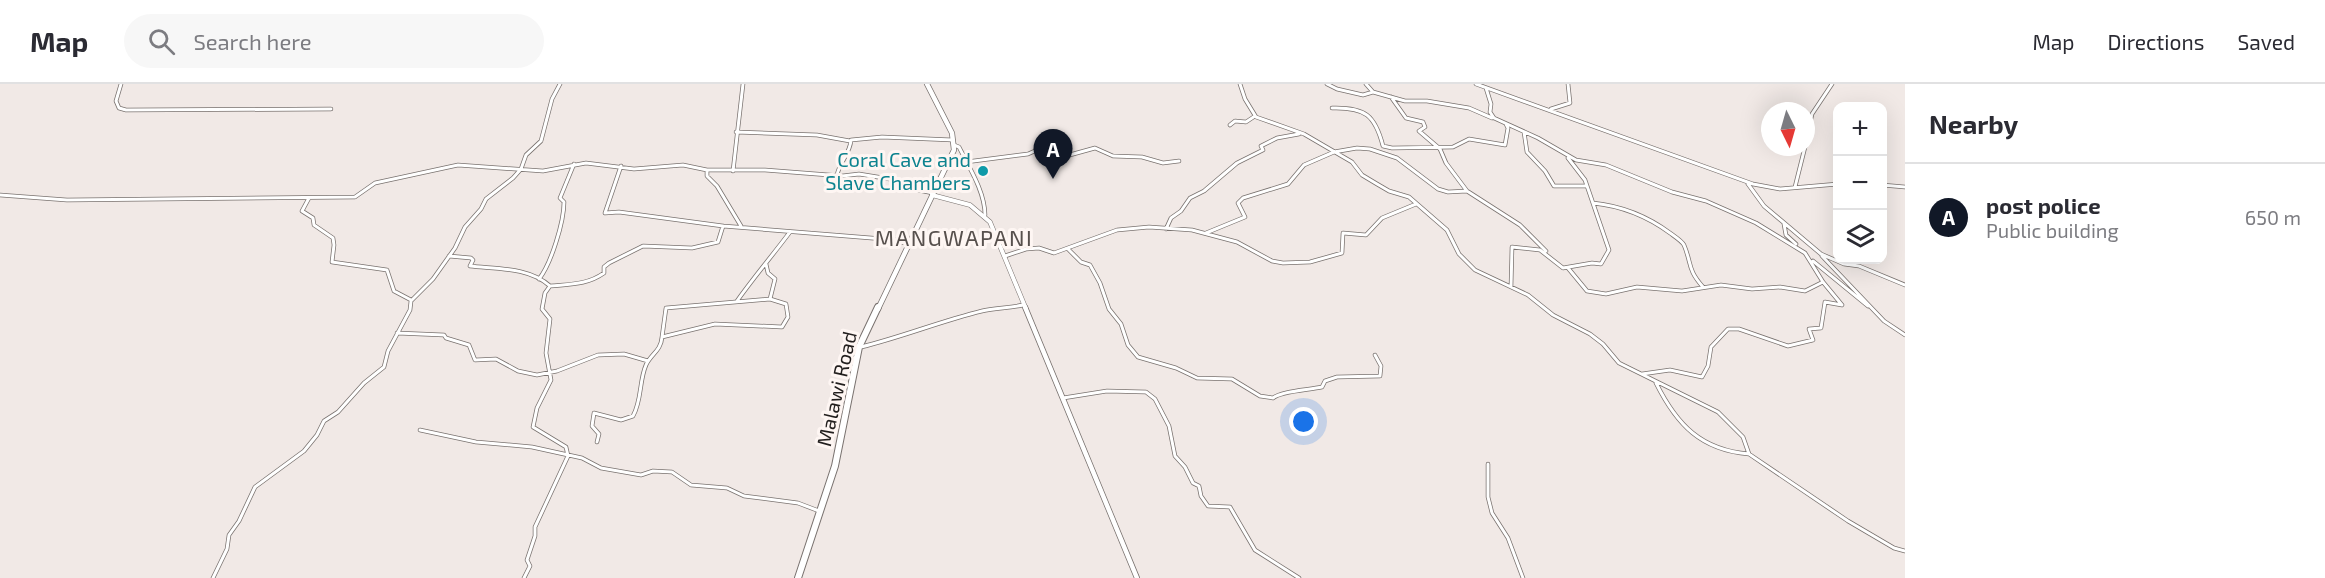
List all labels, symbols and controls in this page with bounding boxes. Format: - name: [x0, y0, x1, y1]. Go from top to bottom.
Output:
- search box: [124, 14, 544, 68]
- text: Map: [30, 24, 88, 58]
- icon: search: [145, 25, 178, 58]
- text: Search here: [193, 28, 312, 54]
- text: Map: [2032, 29, 2075, 54]
- text: Directions: [2108, 29, 2204, 54]
- text: Saved: [2237, 29, 2295, 54]
- north arrow: [1761, 102, 1815, 156]
- map controls: [1833, 102, 1887, 264]
- button: +: [1833, 102, 1887, 156]
- text: Nearby: [1929, 108, 2018, 139]
- pin: A: [1034, 130, 1072, 179]
- place label: Coral Cave and Slave Chambers: [825, 147, 971, 194]
- button: −: [1833, 156, 1887, 210]
- marker: Coral Cave and Slave Chambers: [976, 164, 990, 178]
- text: post police: [1986, 192, 2101, 218]
- text: A: [1942, 205, 1955, 229]
- text: 650 m: [2245, 205, 2301, 229]
- button: layers: [1833, 210, 1887, 264]
- text: Public building: [1986, 218, 2119, 242]
- district label: MANGWAPANI: [875, 224, 1033, 250]
- street label: Malawi Road: [811, 329, 861, 449]
- your location: [1289, 407, 1318, 436]

